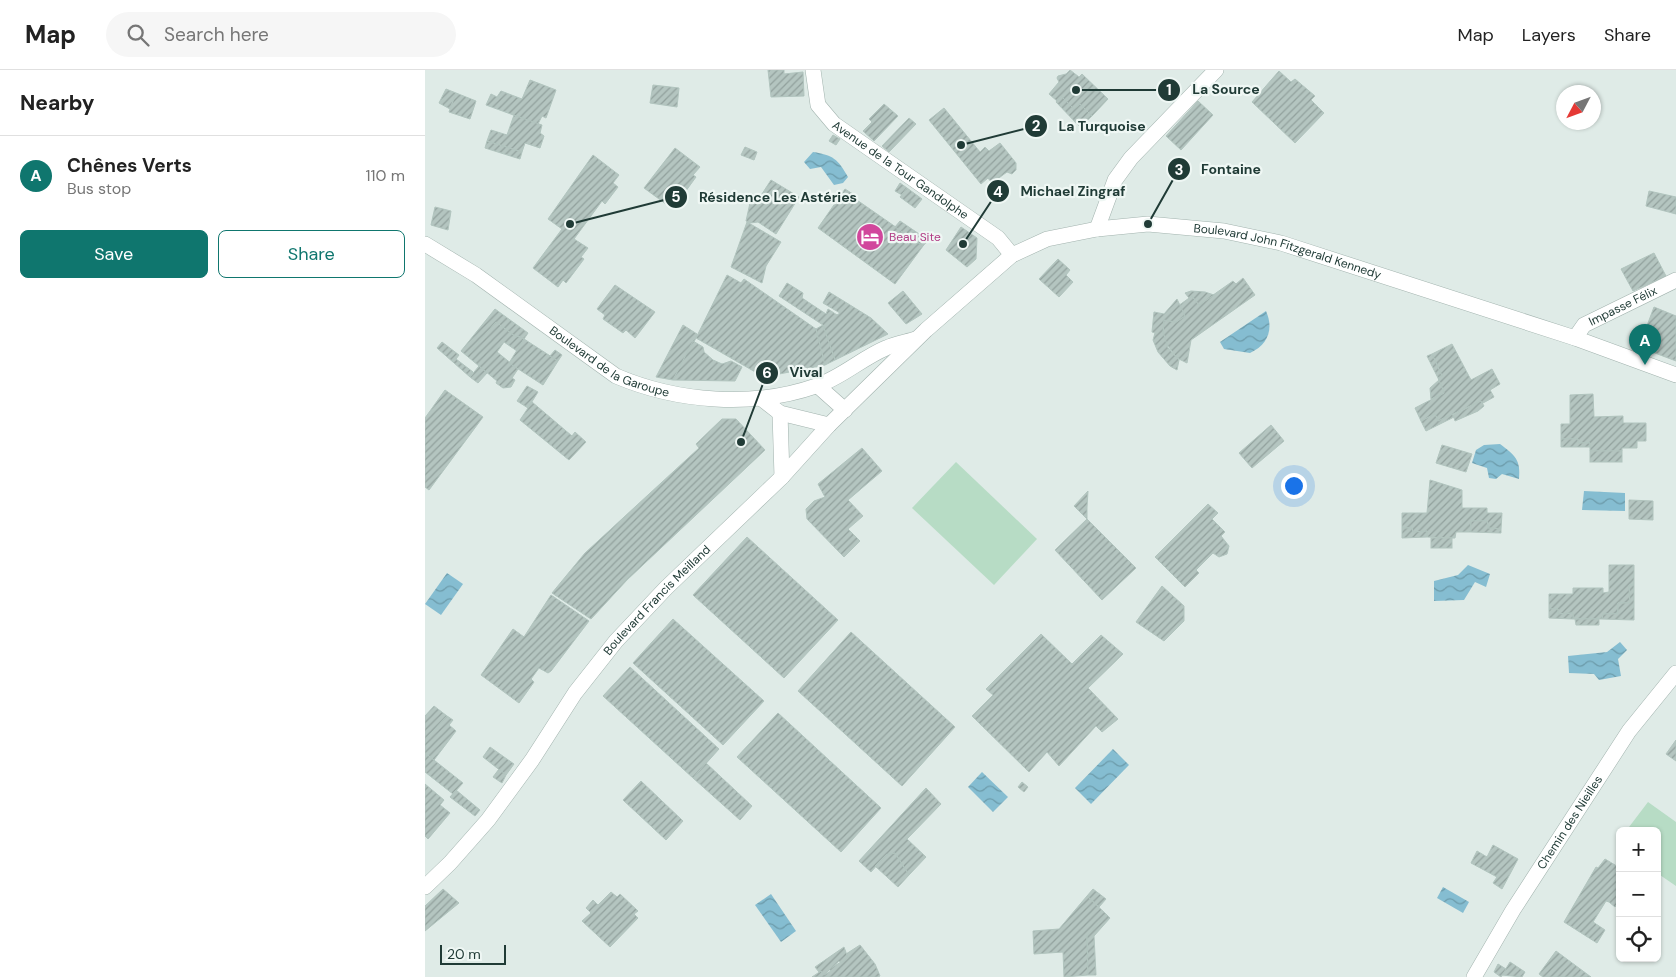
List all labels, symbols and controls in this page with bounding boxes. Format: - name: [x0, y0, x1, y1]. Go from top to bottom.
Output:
- search box: [106, 12, 456, 57]
- text: Map: [25, 19, 76, 50]
- icon: search: [124, 21, 152, 49]
- text: Search here: [164, 22, 269, 47]
- text: Map: [1458, 23, 1494, 47]
- text: Layers: [1522, 23, 1576, 47]
- text: Share: [1604, 23, 1651, 47]
- callout: La Source: [1157, 75, 1269, 104]
- text: 1: [1166, 80, 1172, 100]
- text: La Source: [1192, 80, 1260, 98]
- north arrow: [1556, 85, 1601, 130]
- text: Nearby: [20, 89, 94, 117]
- callout: La Turquoise: [1023, 111, 1156, 140]
- text: 2: [1032, 116, 1041, 136]
- street label: Avenue de la Tour Gandolphe: [829, 117, 972, 223]
- text: La Turquoise: [1058, 117, 1146, 135]
- text: Chênes Verts: [67, 153, 192, 178]
- callout: Fontaine: [1166, 155, 1271, 184]
- text: 3: [1174, 160, 1184, 180]
- text: Fontaine: [1201, 160, 1261, 178]
- text: A: [30, 165, 42, 186]
- text: 110 m: [366, 165, 405, 186]
- callout: Michael Zingraf: [986, 177, 1136, 206]
- text: Bus stop: [67, 178, 131, 199]
- callout: Résidence Les Astéries: [664, 182, 867, 211]
- text: 4: [993, 182, 1003, 202]
- text: Michael Zingraf: [1020, 182, 1126, 200]
- text: 5: [671, 187, 681, 207]
- text: Résidence Les Astéries: [699, 188, 857, 206]
- street label: Boulevard John Fitzgerald Kennedy: [1193, 220, 1384, 283]
- hotel icon: Beau Site: [855, 222, 885, 252]
- place label: Beau Site: [889, 229, 941, 245]
- button: Save: [20, 230, 208, 278]
- button: Share: [218, 230, 405, 278]
- street label: Impasse Félix: [1586, 283, 1660, 330]
- street label: Boulevard de la Garoupe: [546, 322, 671, 401]
- pin: A: [1629, 324, 1661, 365]
- callout: Vival: [754, 358, 832, 387]
- text: 6: [762, 363, 772, 383]
- text: Vival: [789, 363, 823, 381]
- your location: [1281, 473, 1307, 499]
- street label: Boulevard Francis Meilland: [600, 542, 714, 659]
- street label: Chemin des Nieilles: [1534, 772, 1606, 872]
- map controls: [1616, 827, 1661, 962]
- button: +: [1616, 827, 1661, 872]
- button: −: [1616, 872, 1661, 917]
- button: locate: [1616, 917, 1661, 962]
- scale bar: [440, 942, 506, 965]
- text: 20 m: [447, 945, 481, 963]

